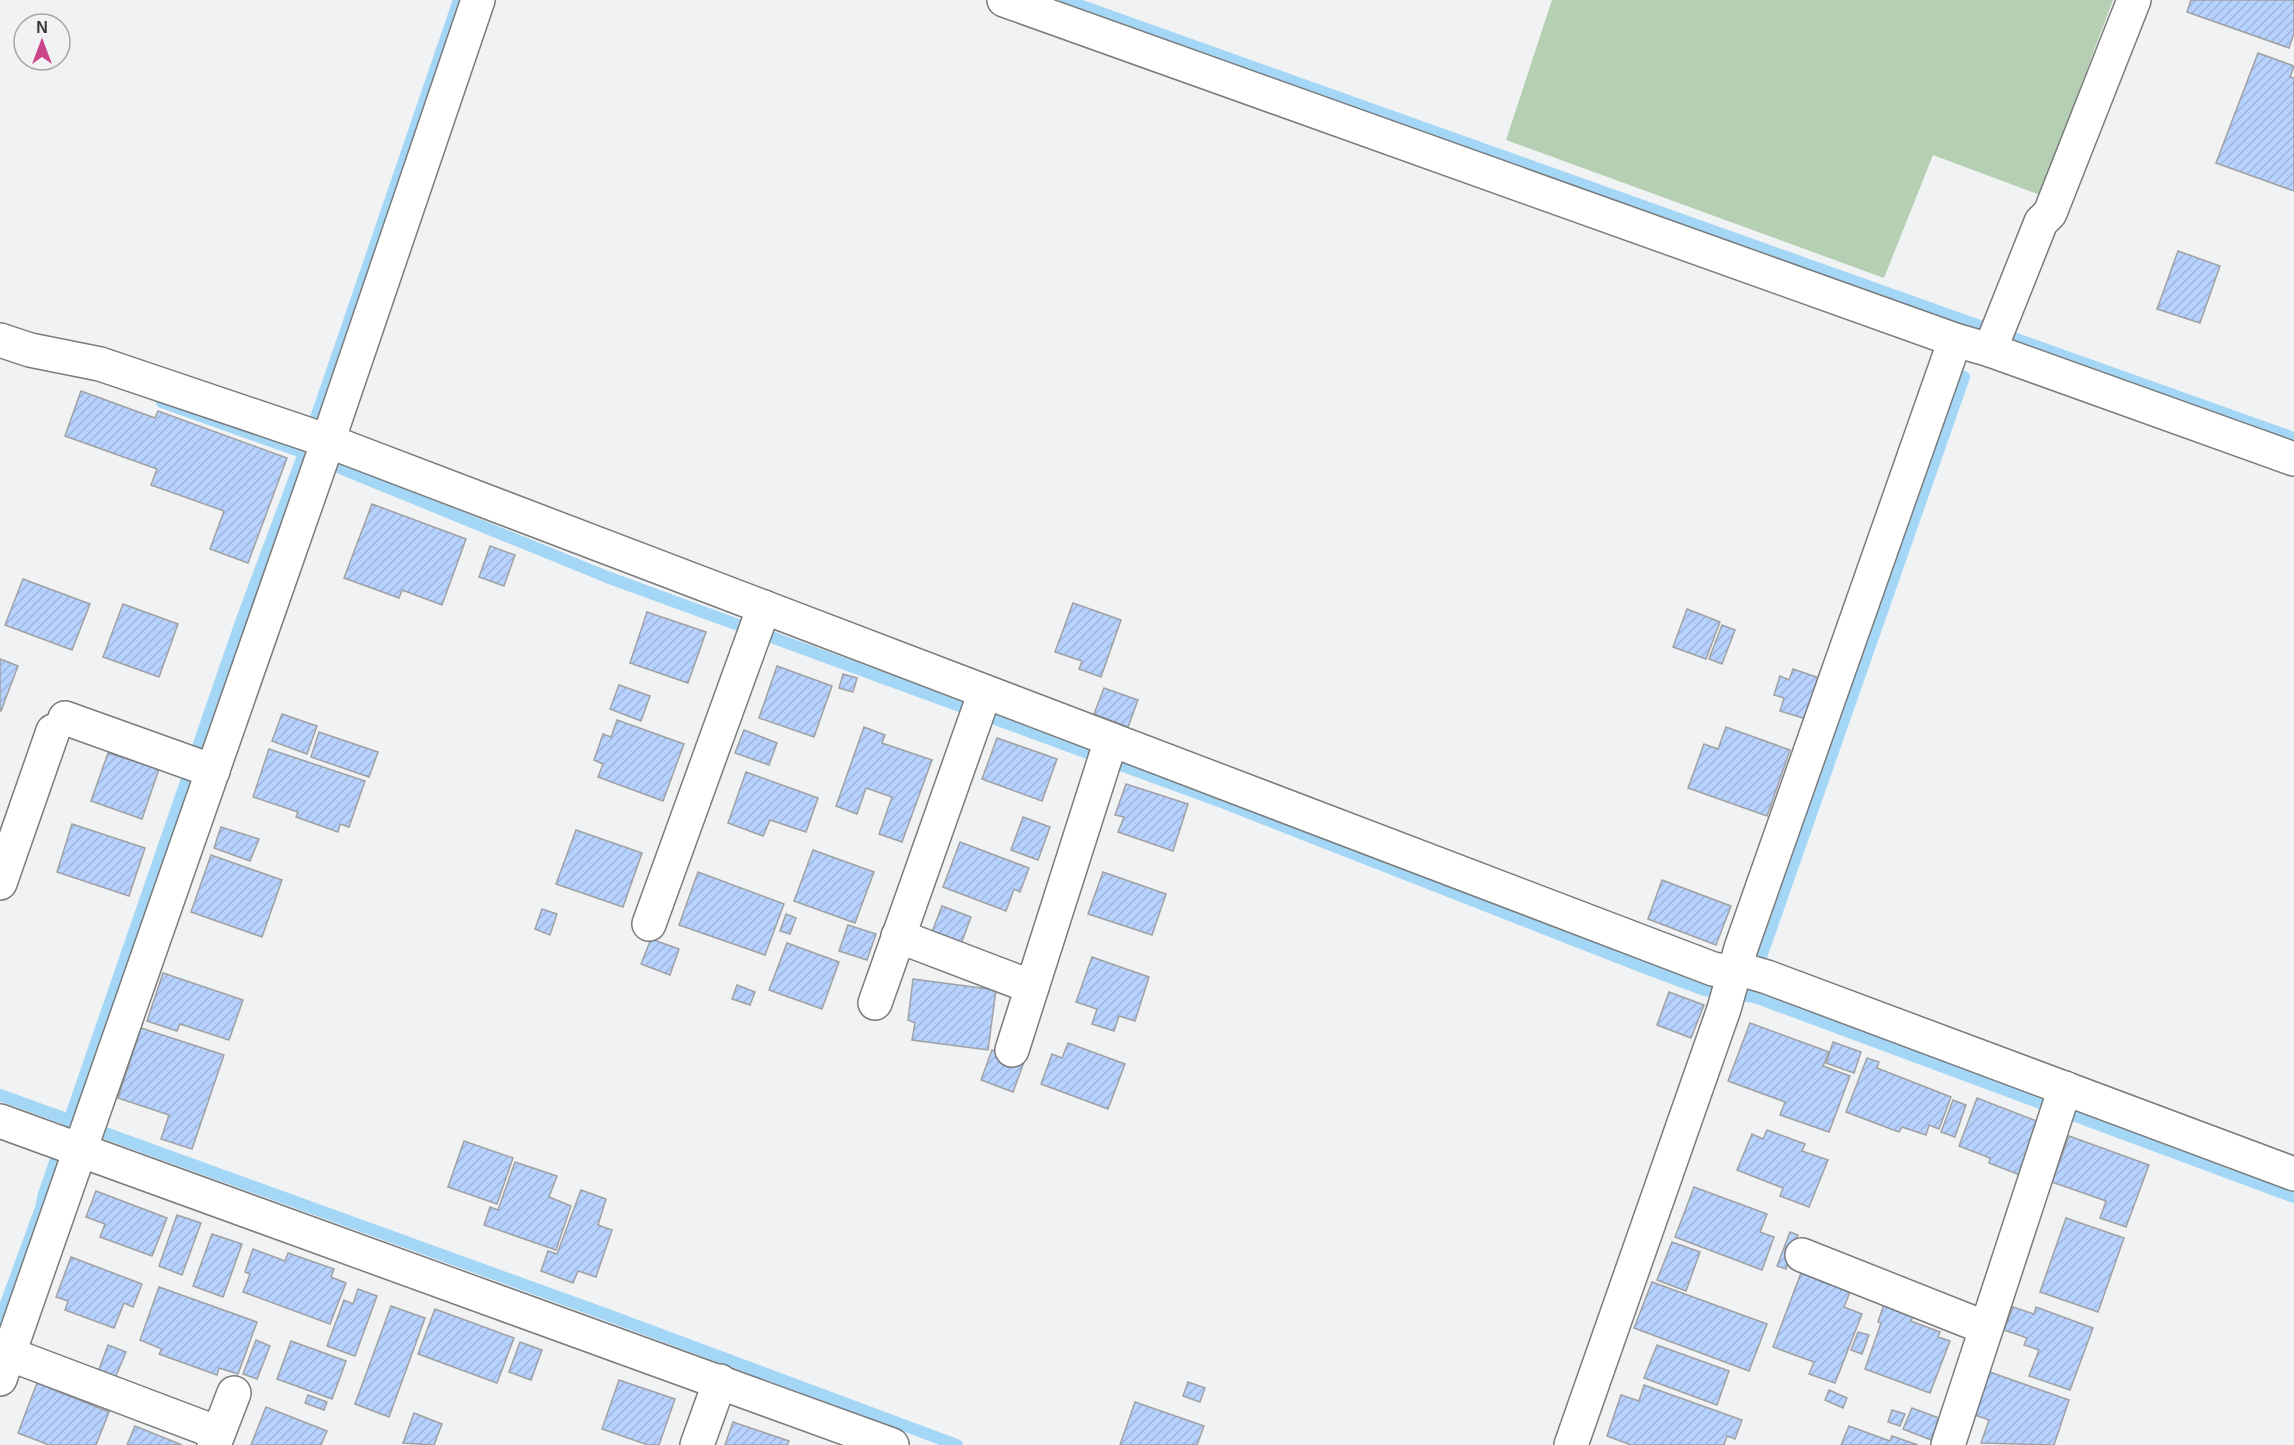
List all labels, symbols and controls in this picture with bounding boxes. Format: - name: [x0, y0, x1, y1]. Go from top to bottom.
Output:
- north arrow: [12, 12, 72, 72]
- text: N: [36, 19, 48, 36]

